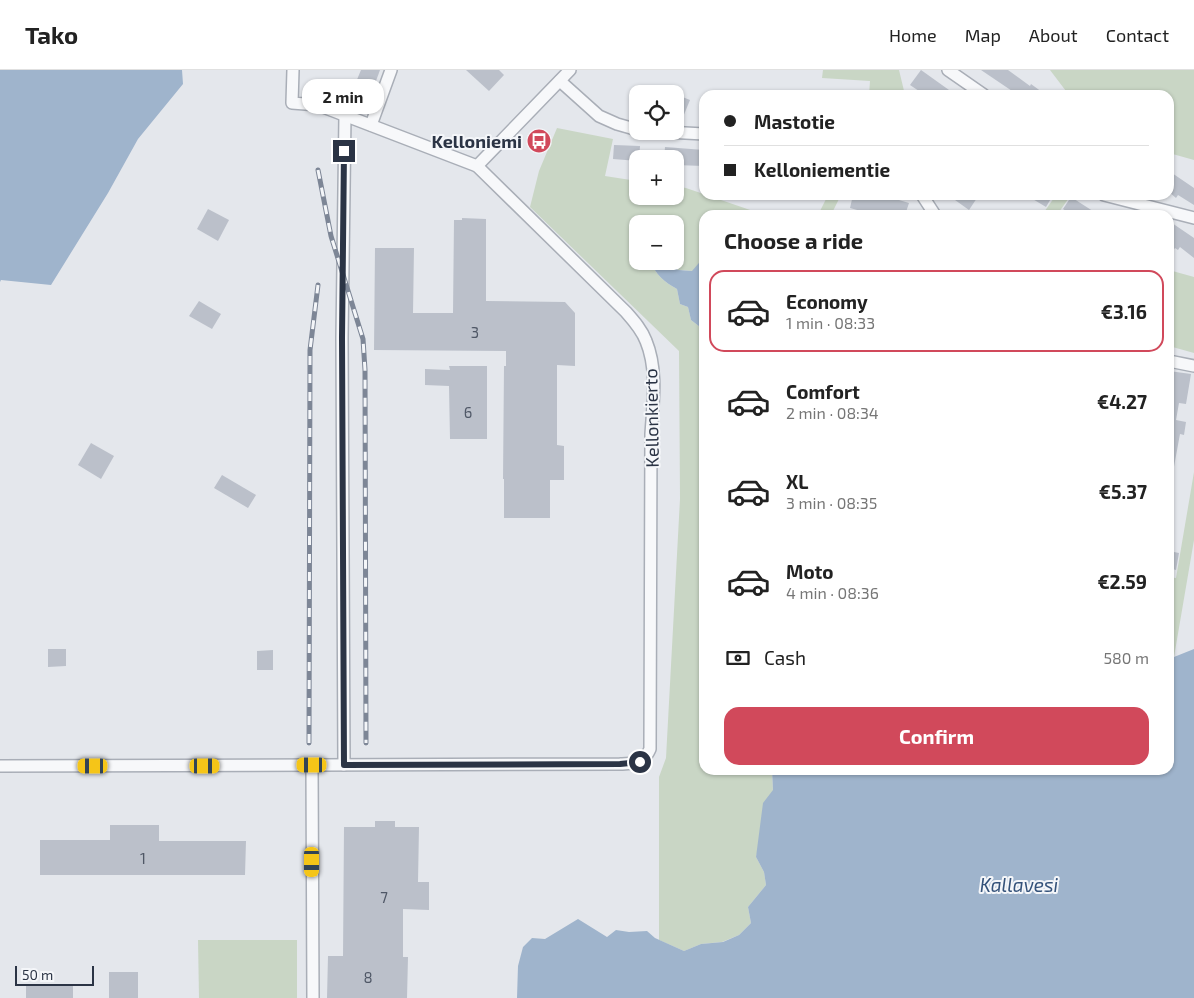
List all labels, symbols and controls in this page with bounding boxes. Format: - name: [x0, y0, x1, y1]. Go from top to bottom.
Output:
- text: Tako: [25, 20, 78, 49]
- text: Home: [889, 24, 937, 46]
- text: Map: [965, 24, 1001, 46]
- text: About: [1029, 24, 1078, 46]
- text: Contact: [1106, 24, 1169, 46]
- callout: 2 min: [303, 78, 385, 114]
- map controls: [629, 85, 684, 270]
- button: locate: [629, 85, 684, 140]
- text: 2 min: [323, 87, 363, 106]
- text: Mastotie: [754, 110, 835, 133]
- bus stop icon: Kelloniemi: [526, 128, 552, 154]
- place label: Kelloniemi: [432, 130, 522, 152]
- route end: [333, 140, 355, 162]
- button: +: [629, 150, 684, 205]
- text: Kelloniementie: [754, 158, 890, 181]
- button: −: [629, 215, 684, 270]
- text: Choose a ride: [724, 227, 863, 253]
- icon: car: [726, 289, 771, 334]
- text: Economy: [786, 290, 868, 313]
- text: €3.16: [1101, 300, 1147, 323]
- text: 1 min · 08:33: [786, 313, 875, 332]
- house number: 3: [471, 323, 479, 341]
- street label: Kellonkierto: [639, 368, 663, 468]
- icon: car: [726, 379, 771, 424]
- text: Comfort: [786, 380, 860, 403]
- text: €4.27: [1097, 390, 1147, 413]
- house number: 6: [464, 403, 472, 421]
- text: 2 min · 08:34: [786, 403, 879, 422]
- icon: car: [726, 469, 771, 514]
- text: XL: [786, 470, 808, 493]
- text: €5.37: [1099, 480, 1147, 503]
- text: 3 min · 08:35: [786, 493, 877, 512]
- icon: car: [726, 559, 771, 604]
- text: Moto: [786, 560, 834, 583]
- text: €2.59: [1097, 570, 1147, 593]
- text: 4 min · 08:36: [786, 583, 879, 602]
- icon: cash: [724, 644, 752, 672]
- text: Cash: [764, 646, 806, 669]
- text: 580 m: [1103, 648, 1149, 667]
- button: Confirm: [724, 707, 1149, 765]
- route start: [629, 751, 651, 773]
- car: [297, 758, 327, 773]
- car: [78, 759, 108, 774]
- car: [190, 759, 220, 774]
- car: [304, 847, 319, 877]
- house number: 1: [140, 849, 146, 867]
- water label: Kallavesi: [980, 873, 1059, 896]
- house number: 7: [380, 888, 388, 906]
- scale bar: [15, 963, 94, 986]
- text: 50 m: [22, 966, 53, 983]
- house number: 8: [363, 968, 373, 986]

